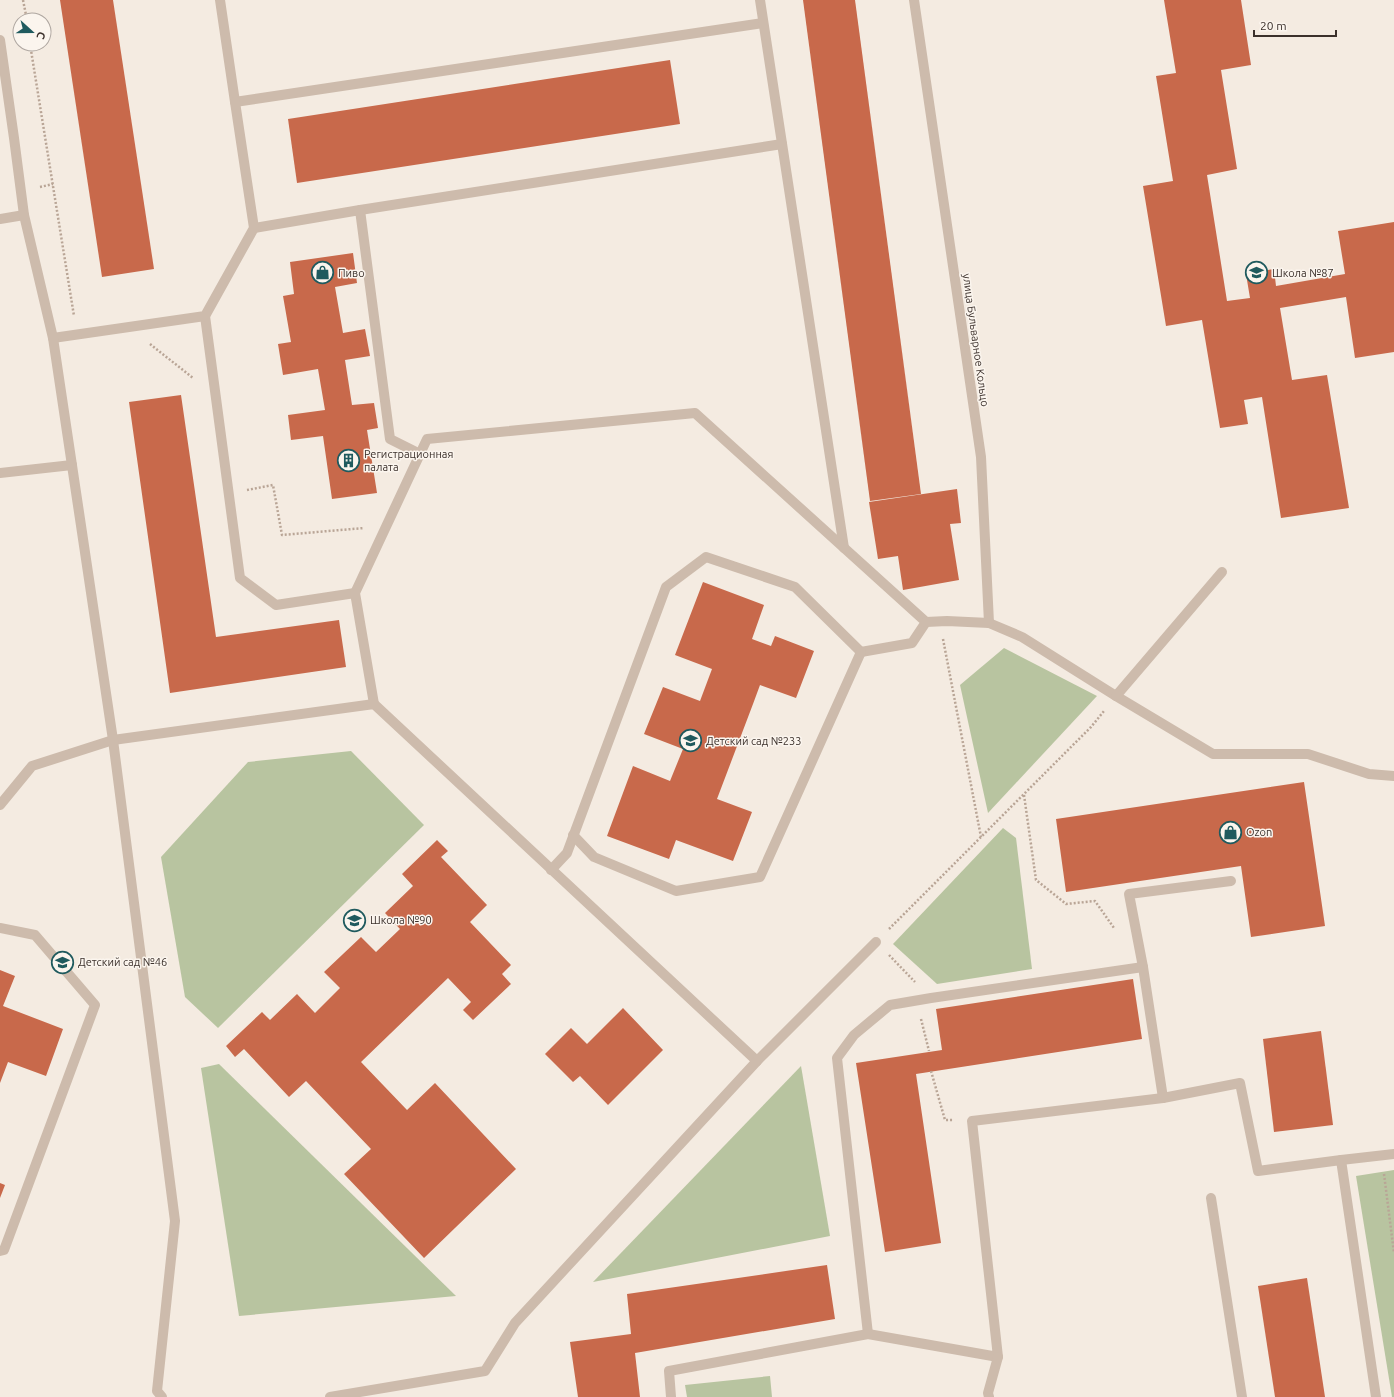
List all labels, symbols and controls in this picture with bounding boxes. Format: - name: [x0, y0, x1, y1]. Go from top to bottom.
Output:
- north arrow: [12, 12, 52, 52]
- scale bar: [1254, 12, 1336, 38]
- text: 20 m: [1260, 19, 1287, 32]
- text: С: [34, 30, 48, 41]
- shop icon: Пиво: [310, 260, 336, 286]
- school or university icon: Школа №87: [1243, 260, 1269, 286]
- place label: Пиво: [338, 267, 365, 279]
- place label: Школа №87: [1272, 267, 1334, 279]
- street label: улица Бульварное Кольцо: [961, 273, 991, 407]
- building icon: Регистрационная палата: [336, 447, 362, 473]
- place label: Регистрационная палата: [364, 448, 453, 473]
- school or university icon: Детский сад №233: [678, 728, 704, 754]
- place label: Детский сад №233: [706, 735, 801, 747]
- shop icon: Ozon: [1217, 819, 1243, 845]
- place label: Ozon: [1246, 826, 1272, 838]
- school or university icon: Школа №90: [341, 907, 367, 933]
- place label: Школа №90: [370, 914, 432, 926]
- school or university icon: Детский сад №46: [49, 949, 75, 975]
- place label: Детский сад №46: [78, 956, 167, 968]

